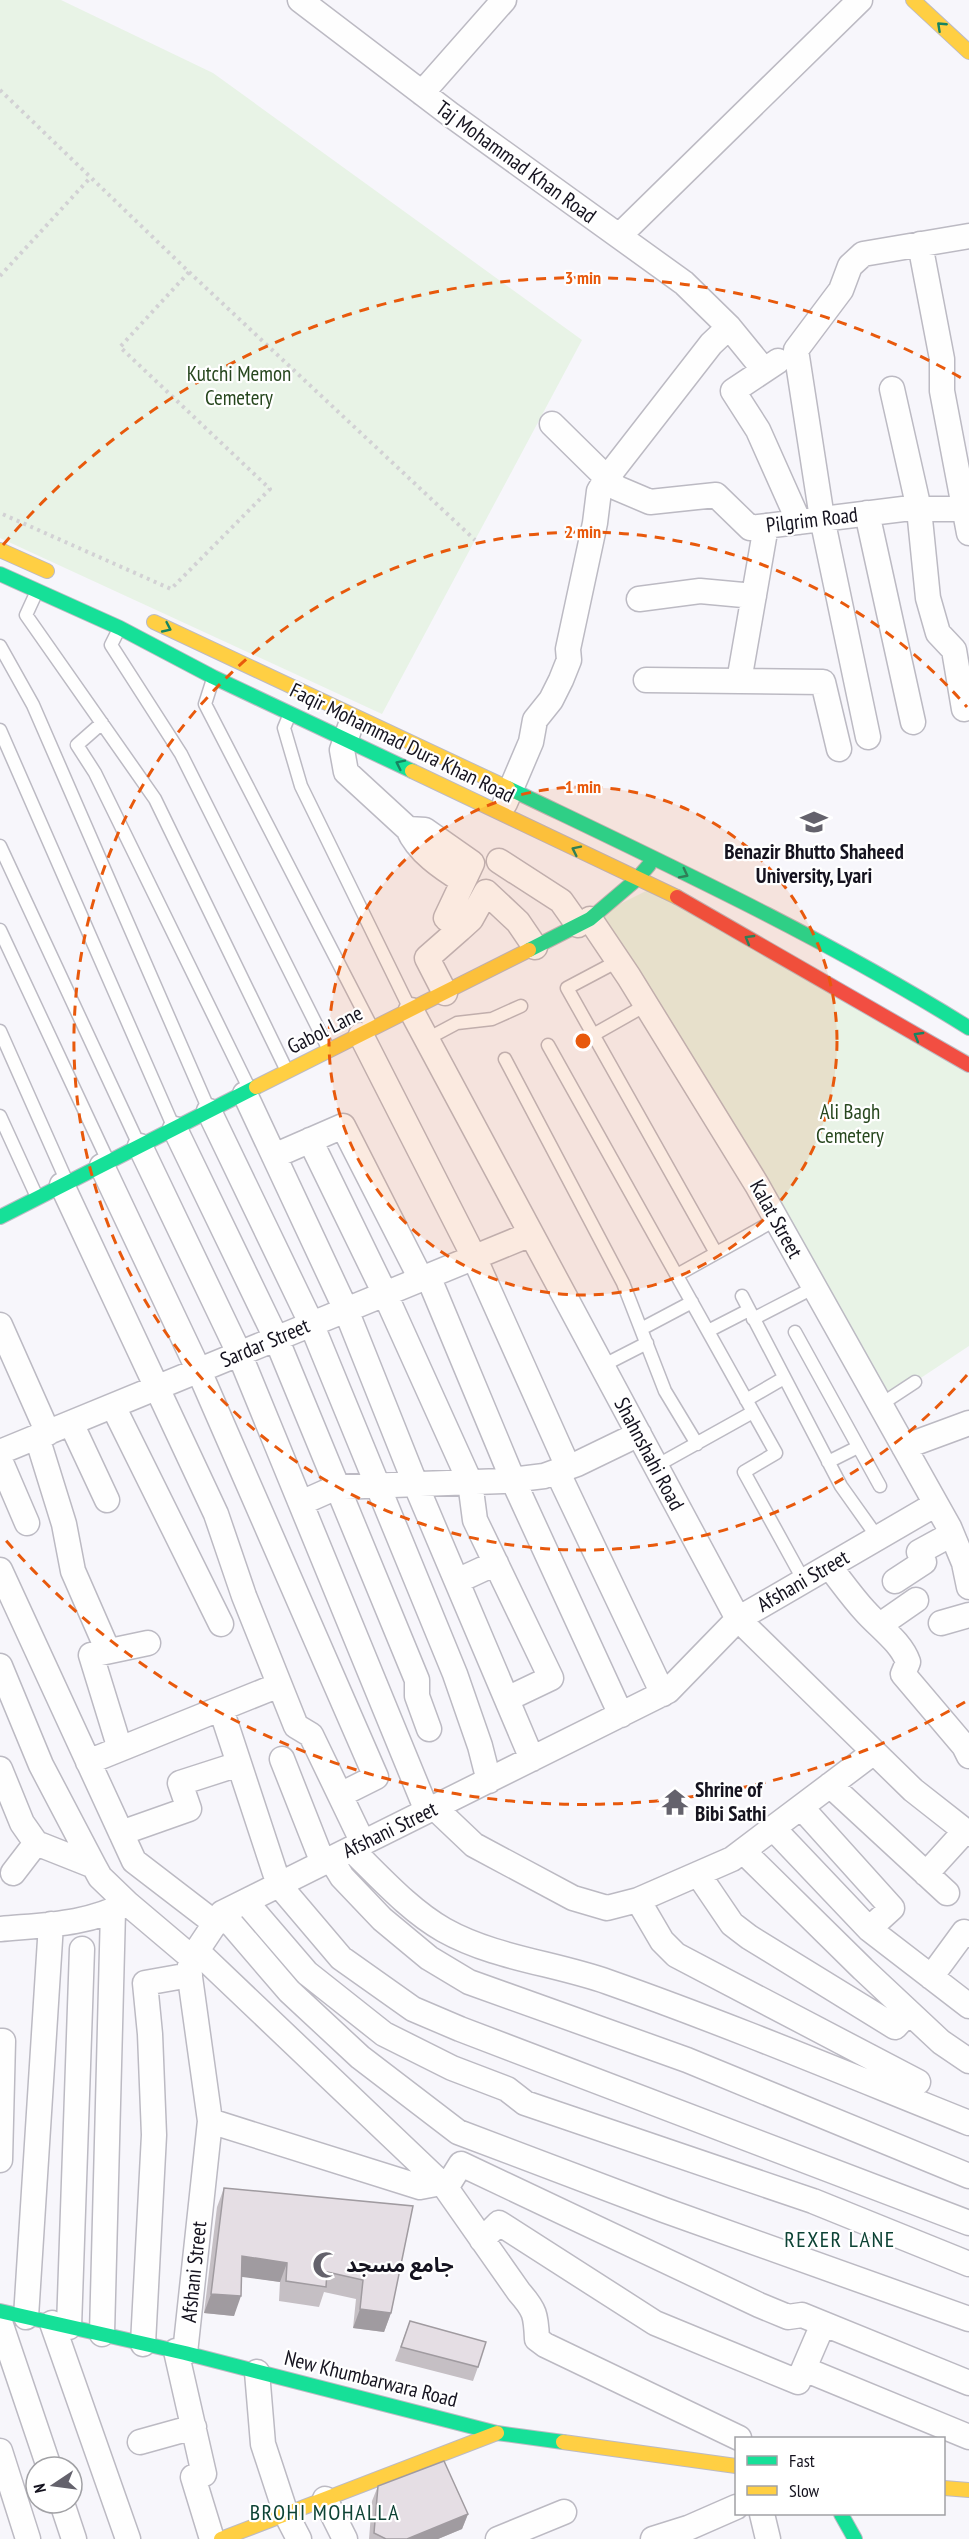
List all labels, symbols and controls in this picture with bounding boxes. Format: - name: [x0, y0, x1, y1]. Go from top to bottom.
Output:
- one-way arrow: [937, 22, 947, 33]
- street label: Taj Mohammad Khan Road: [431, 94, 602, 229]
- text: 3 min: [565, 266, 601, 289]
- park label: Kutchi Memon Cemetery: [187, 360, 291, 411]
- street label: Pilgrim Road: [765, 500, 859, 539]
- text: 2 min: [565, 520, 601, 543]
- one-way arrow: [160, 621, 171, 633]
- street label: Faqir Mohammad Dura Khan Road: [286, 676, 519, 809]
- one-way arrow: [396, 760, 407, 772]
- text: 1 min: [565, 775, 601, 798]
- school or university icon: Benazir Bhutto Shaheed University, Lyari: [799, 807, 829, 837]
- place label: Benazir Bhutto Shaheed University, Lyari: [724, 838, 904, 889]
- one-way arrow: [571, 845, 582, 857]
- one-way arrow: [678, 867, 689, 879]
- one-way arrow: [745, 935, 755, 946]
- street label: Gabol Lane: [283, 999, 367, 1060]
- centre of rings: [573, 1031, 593, 1051]
- one-way arrow: [914, 1032, 924, 1043]
- park label: Ali Bagh Cemetery: [816, 1098, 884, 1149]
- street label: Kalat Street: [744, 1175, 809, 1263]
- street label: Sardar Street: [216, 1312, 314, 1373]
- street label: Shahnshahi Road: [608, 1393, 690, 1515]
- street label: Afshani Street: [752, 1543, 854, 1618]
- place label: Shrine of Bibi Sathi: [695, 1776, 767, 1827]
- temple icon: Shrine of Bibi Sathi: [660, 1787, 690, 1817]
- street label: Afshani Street: [338, 1795, 442, 1864]
- street label: Afshani Street: [175, 2220, 212, 2324]
- district label: REXER LANE: [784, 2225, 896, 2253]
- mosque icon: جامع مسجد: [311, 2250, 341, 2280]
- place label: جامع مسجد: [346, 2251, 454, 2280]
- street label: New Khumbarwara Road: [282, 2344, 460, 2413]
- legend: [735, 2437, 945, 2515]
- text: Fast: [789, 2449, 815, 2472]
- north arrow: [24, 2455, 84, 2515]
- text: Slow: [789, 2479, 820, 2502]
- text: N: [29, 2482, 50, 2495]
- district label: BROHI MOHALLA: [250, 2498, 400, 2526]

